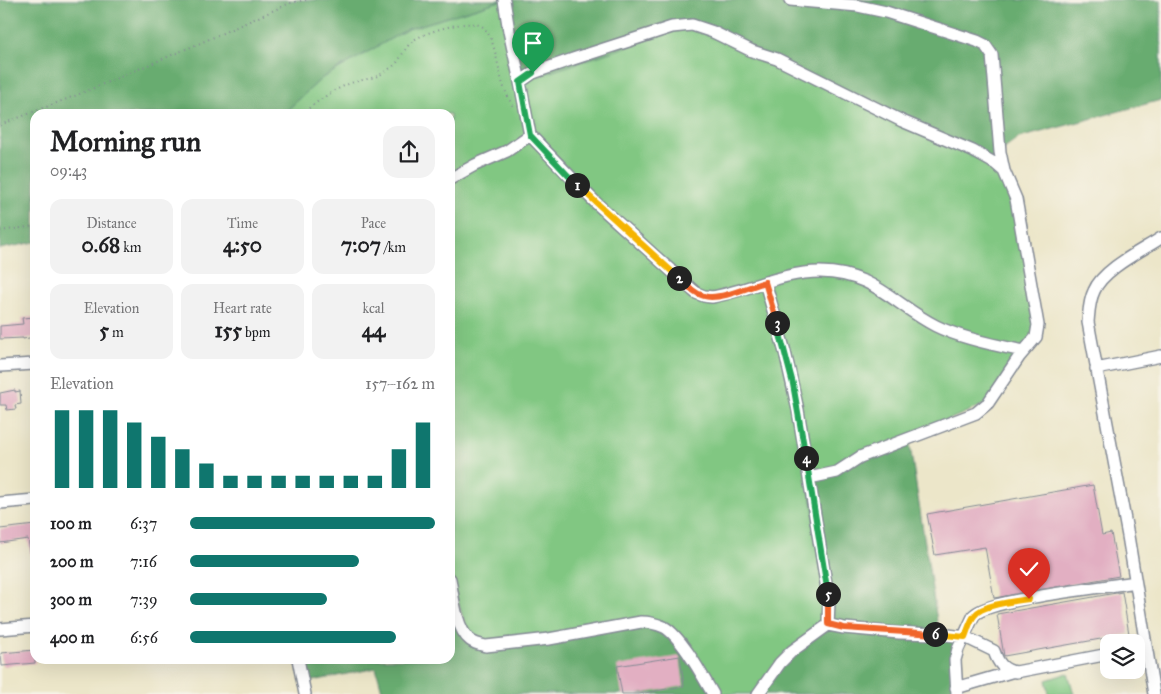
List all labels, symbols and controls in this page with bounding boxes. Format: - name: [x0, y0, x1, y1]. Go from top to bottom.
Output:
- pin: [512, 22, 554, 73]
- icon: arrive: [519, 29, 547, 57]
- text: Morning run: [50, 124, 201, 159]
- button: share: [383, 126, 435, 178]
- text: 09:43: [50, 161, 87, 180]
- pin: 1: [564, 172, 590, 198]
- text: 1: [575, 177, 580, 194]
- text: Distance: [86, 215, 137, 232]
- text: Time: [227, 215, 258, 232]
- text: Pace: [361, 215, 386, 232]
- text: 0.68: [82, 232, 120, 258]
- text: 4:50: [223, 232, 262, 258]
- text: 7:07: [341, 232, 381, 258]
- text: km: [120, 239, 141, 256]
- text: /km: [381, 239, 406, 256]
- pin: 2: [666, 266, 692, 290]
- text: 2: [676, 270, 683, 287]
- text: Elevation: [84, 300, 139, 317]
- text: Heart rate: [213, 300, 272, 317]
- text: kcal: [362, 300, 385, 317]
- pin: 3: [764, 310, 790, 336]
- text: 3: [775, 315, 780, 332]
- text: 5: [99, 317, 109, 343]
- text: 155: [214, 317, 242, 343]
- text: 44: [362, 317, 385, 343]
- text: m: [109, 324, 124, 341]
- text: bpm: [242, 324, 271, 341]
- text: Elevation: [50, 374, 114, 393]
- text: 157–162 m: [365, 374, 435, 393]
- pin: 4: [794, 446, 818, 470]
- text: 4: [803, 450, 810, 467]
- text: 100 m: [50, 514, 92, 533]
- text: 6:37: [130, 514, 157, 533]
- pin: [1008, 548, 1050, 599]
- text: 200 m: [50, 552, 93, 571]
- text: 7:16: [130, 552, 157, 571]
- icon: check: [1015, 555, 1043, 583]
- pin: 5: [816, 582, 840, 606]
- text: 5: [825, 586, 832, 603]
- text: 300 m: [50, 590, 92, 609]
- text: 7:39: [130, 590, 158, 609]
- pin: 6: [922, 622, 948, 646]
- text: 6: [932, 626, 939, 643]
- text: 400 m: [50, 628, 94, 647]
- text: 6:56: [130, 628, 158, 647]
- map controls: [1100, 634, 1145, 679]
- button: layers: [1100, 634, 1145, 679]

